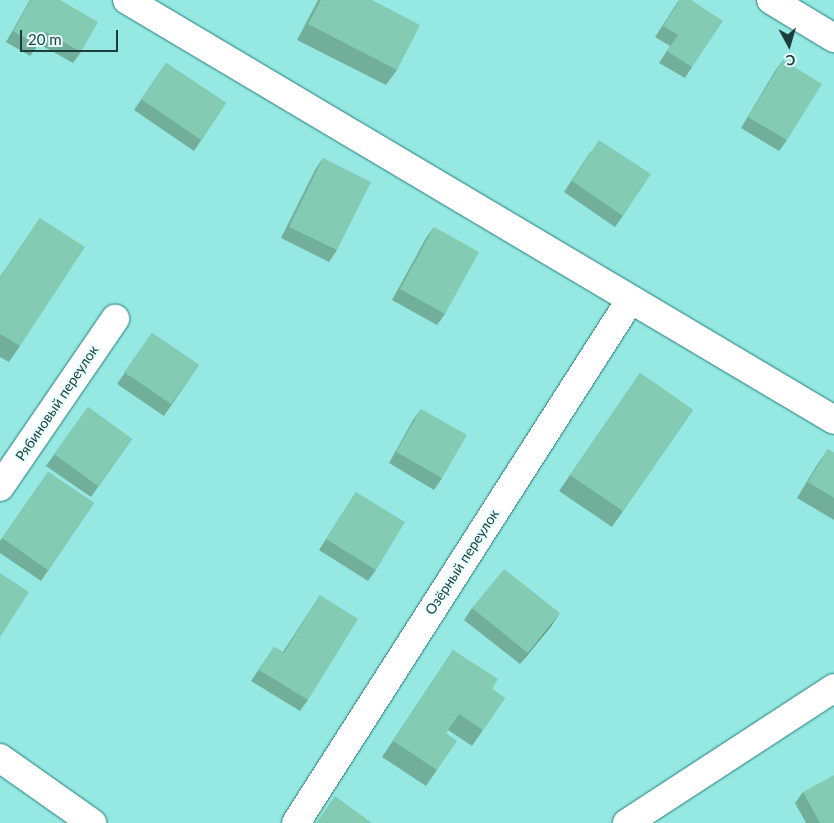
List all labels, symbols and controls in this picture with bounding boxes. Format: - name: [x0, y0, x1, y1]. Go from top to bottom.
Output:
- scale bar: [22, 20, 120, 52]
- north arrow: [764, 20, 814, 70]
- text: 20 m: [28, 30, 62, 48]
- text: С: [785, 51, 796, 69]
- street label: Рябиновый переулок: [12, 342, 102, 464]
- street label: Озёрный переулок: [422, 506, 502, 618]

